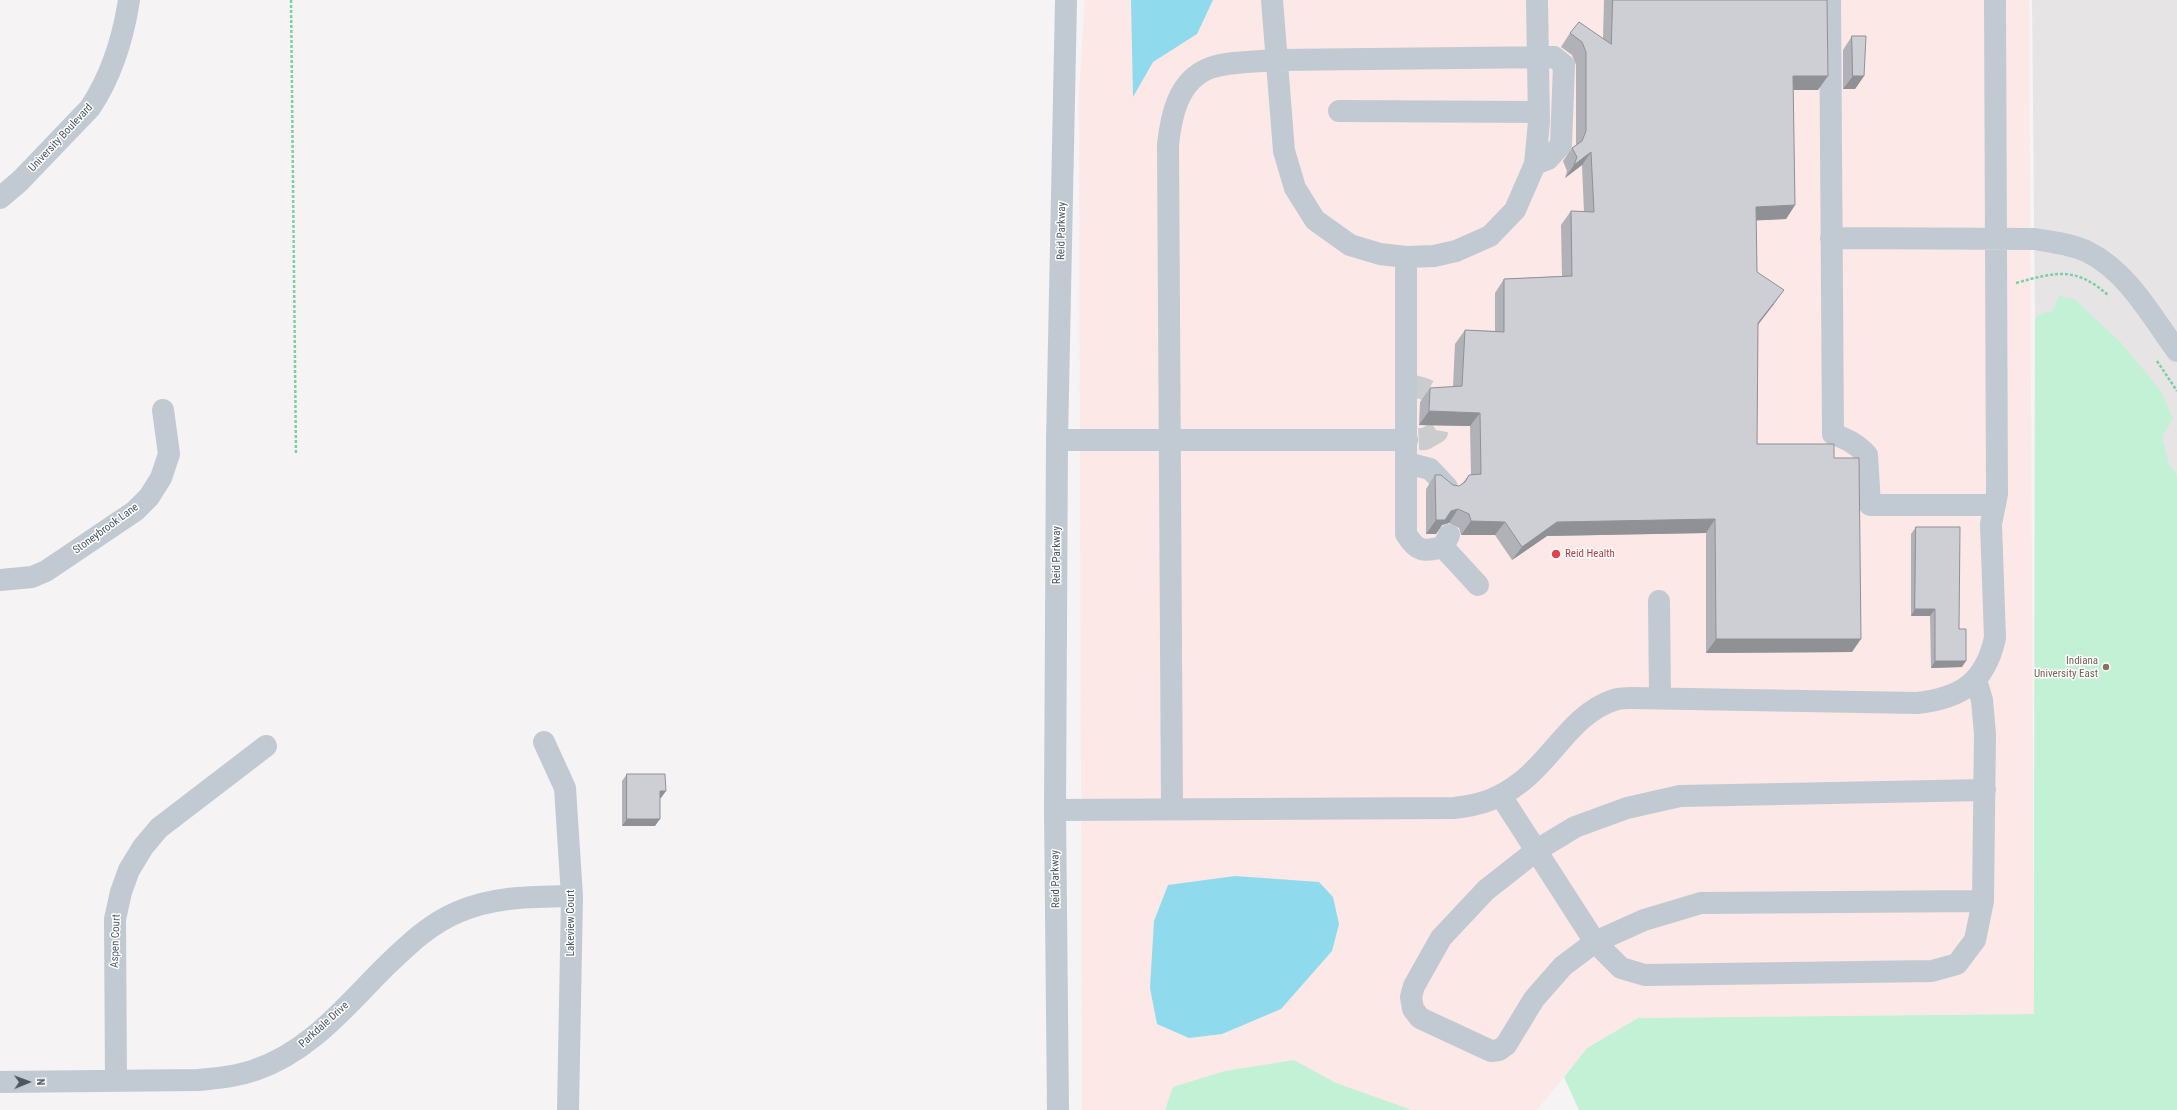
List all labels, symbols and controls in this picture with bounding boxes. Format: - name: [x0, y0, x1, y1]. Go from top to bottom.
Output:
- street label: University Boulevard: [26, 101, 96, 175]
- street label: Reid Parkway: [1055, 202, 1069, 260]
- street label: Stoneybrook Lane: [71, 501, 141, 557]
- street label: Reid Parkway: [1050, 526, 1064, 584]
- place label: Reid Health: [1565, 547, 1615, 561]
- marker: Reid Health: [1550, 548, 1562, 560]
- place label: Indiana University East: [2034, 654, 2098, 680]
- marker: Indiana University East: [2101, 662, 2111, 672]
- street label: Reid Parkway: [1049, 850, 1063, 908]
- street label: Lakeview Court: [564, 890, 578, 956]
- street label: Aspen Court: [108, 914, 124, 968]
- street label: Parkdale Drive: [296, 999, 352, 1051]
- north arrow: [8, 1062, 48, 1102]
- text: N: [34, 1078, 47, 1085]

